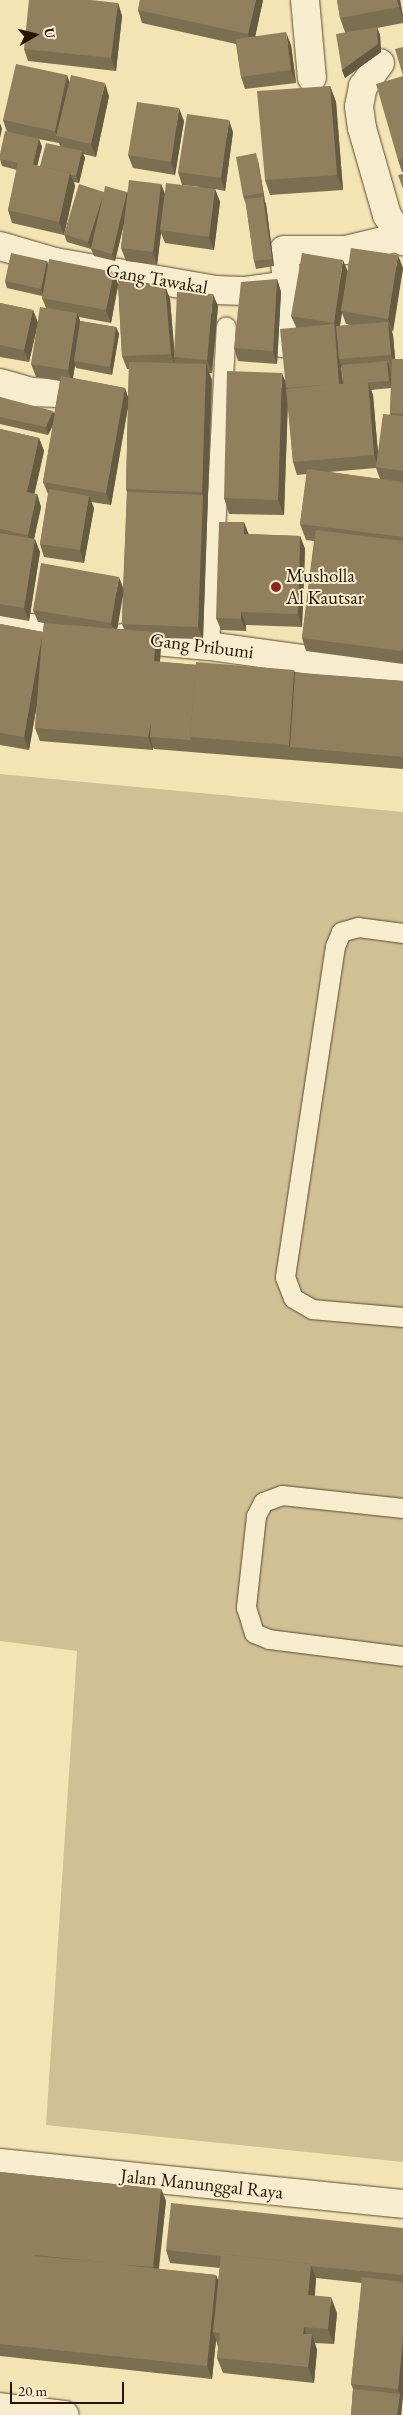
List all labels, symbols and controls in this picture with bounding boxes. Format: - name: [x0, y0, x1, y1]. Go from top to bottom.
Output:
- north arrow: [10, 10, 60, 60]
- text: U: [40, 26, 59, 39]
- street label: Gang Tawakal: [104, 259, 210, 299]
- place label: Musholla Al Kautsar: [286, 565, 364, 609]
- marker: Musholla Al Kautsar: [270, 581, 282, 593]
- street label: Gang Pribumi: [149, 628, 255, 664]
- street label: Jalan Manunggal Raya: [120, 2164, 284, 2204]
- scale bar: [12, 2372, 126, 2404]
- text: 20 m: [18, 2381, 47, 2400]

